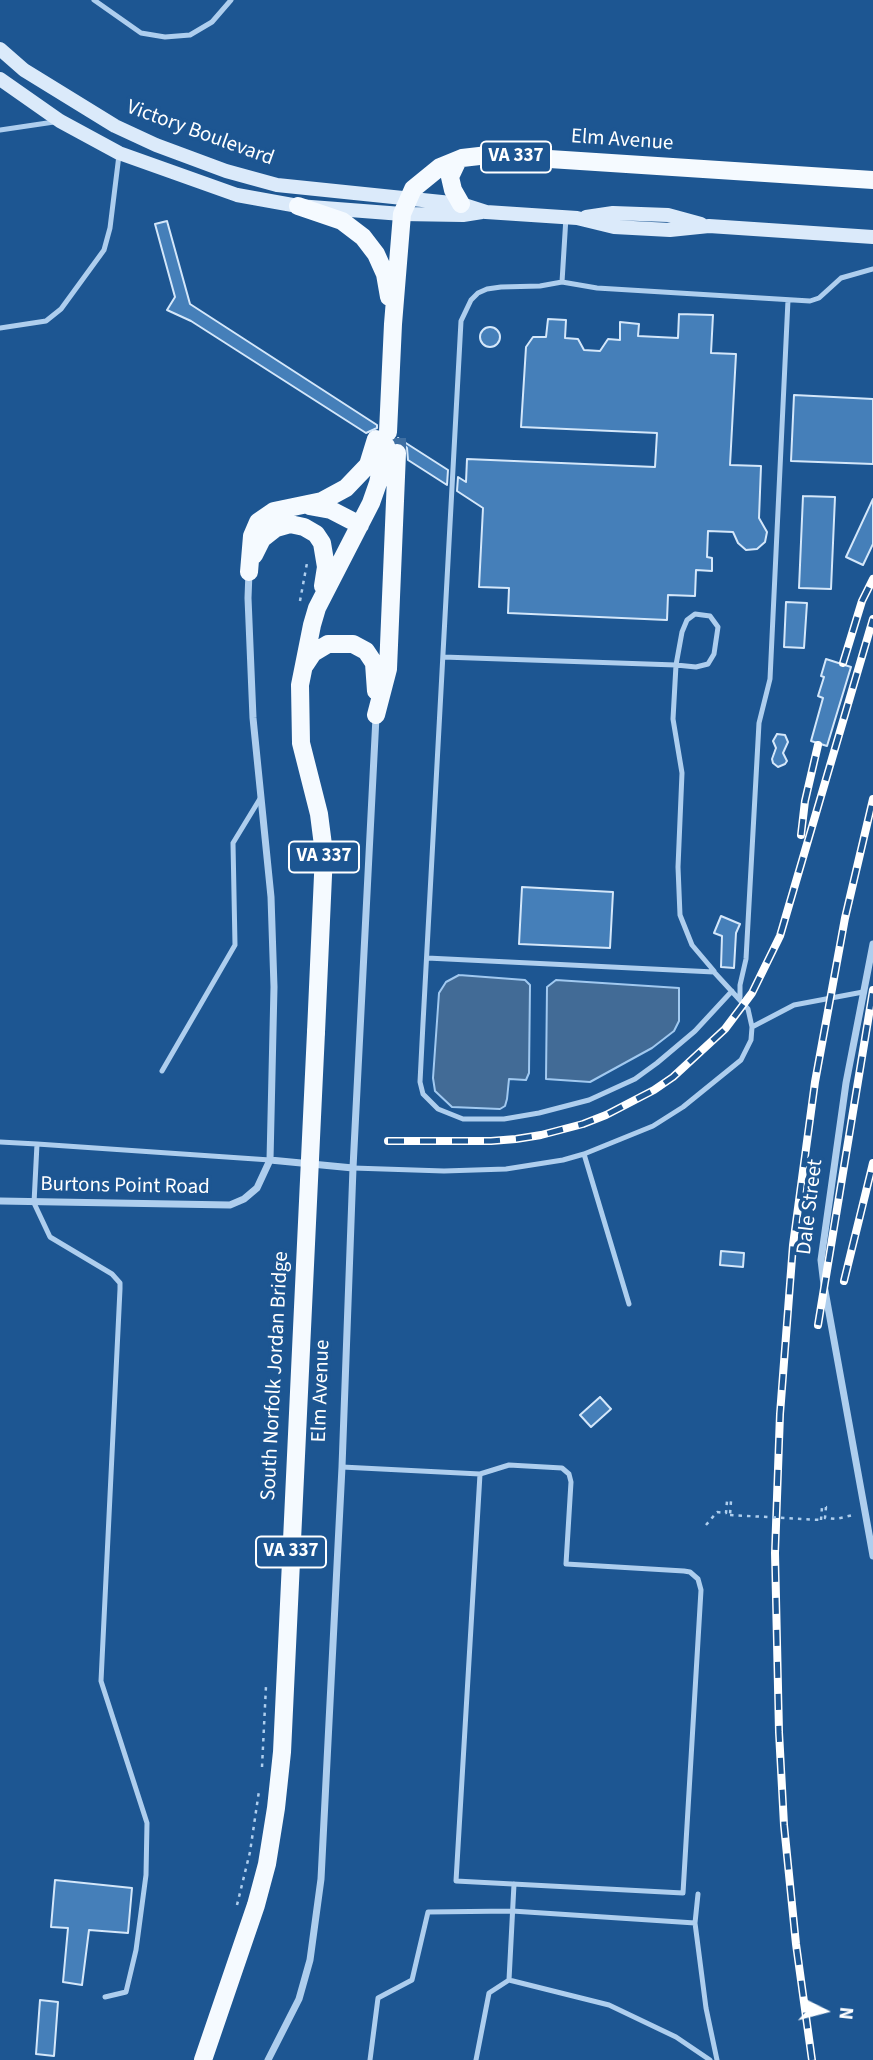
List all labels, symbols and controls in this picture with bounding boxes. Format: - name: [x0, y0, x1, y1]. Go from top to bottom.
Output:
- street label: Victory Boulevard: [123, 96, 277, 172]
- street label: Elm Avenue: [570, 125, 674, 157]
- road number: VA 337: [481, 141, 551, 172]
- road number: VA 337: [289, 842, 359, 872]
- street label: Dale Street: [793, 1158, 829, 1256]
- street label: Burtons Point Road: [40, 1173, 210, 1201]
- street label: South Norfolk Jordan Bridge: [257, 1251, 295, 1501]
- street label: Elm Avenue: [308, 1339, 336, 1443]
- road number: VA 337: [256, 1536, 326, 1568]
- north arrow: [789, 1976, 859, 2046]
- text: N: [831, 2006, 859, 2021]

